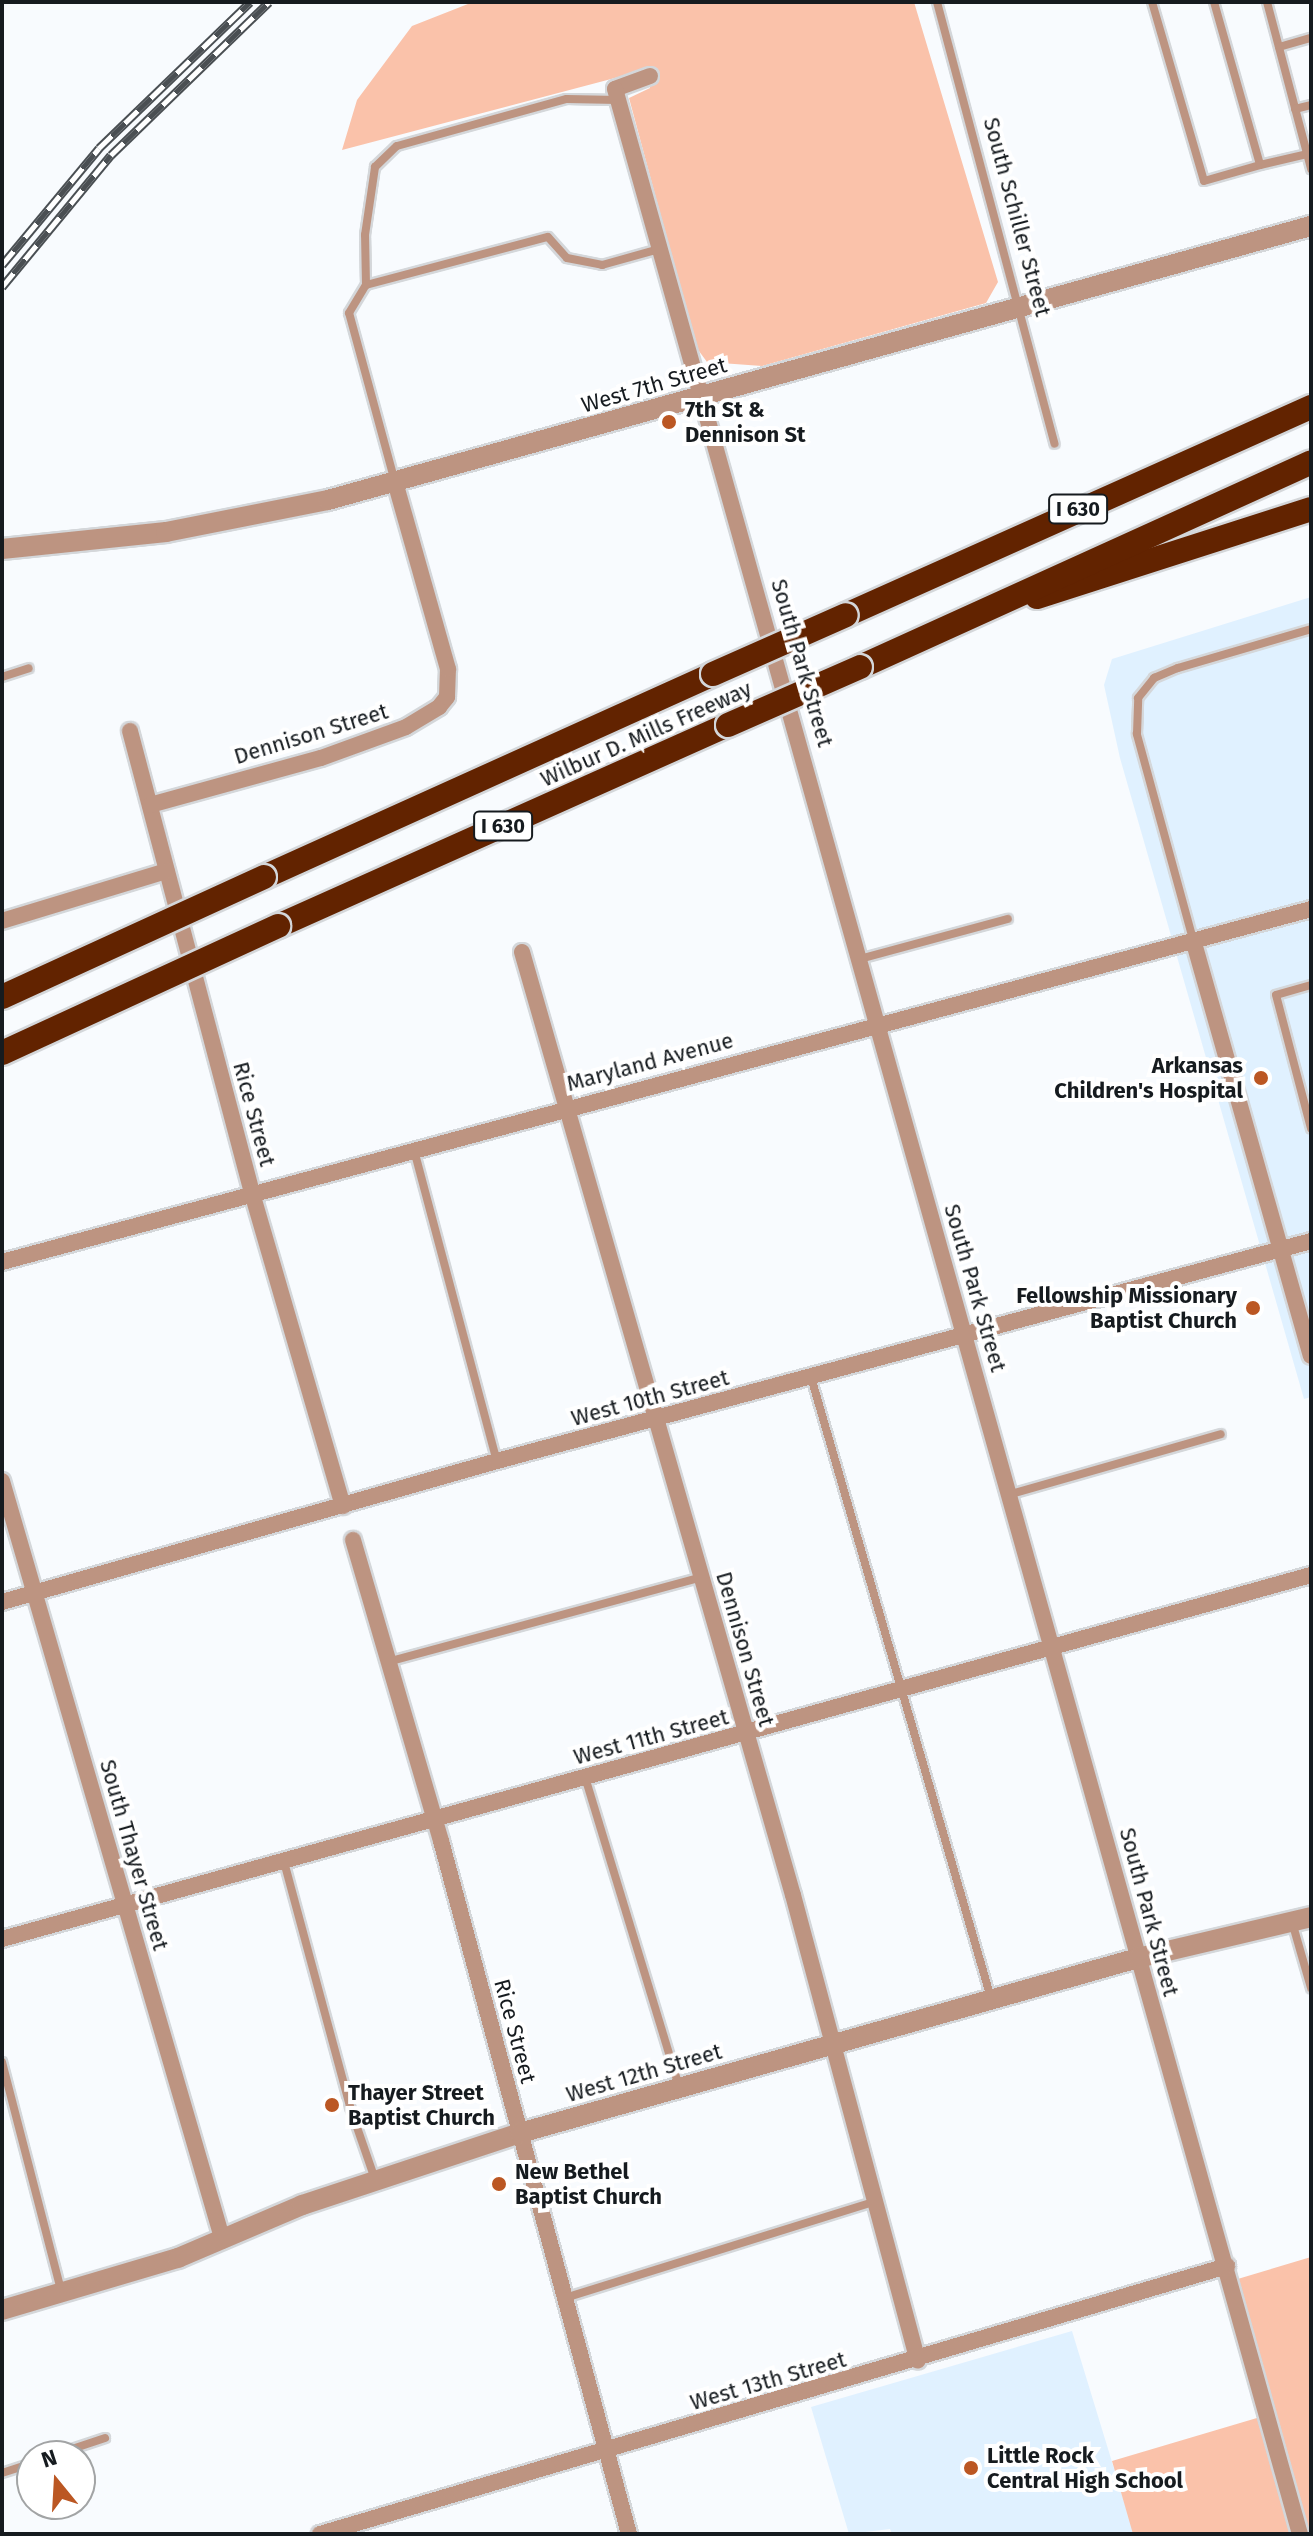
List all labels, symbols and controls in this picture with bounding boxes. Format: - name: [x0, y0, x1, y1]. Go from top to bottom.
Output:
- street label: South Schiller Street: [978, 115, 1056, 319]
- street label: West 7th Street: [578, 352, 730, 418]
- place label: 7th St & Dennison St: [685, 396, 806, 448]
- marker: 7th St & Dennison St: [660, 413, 678, 431]
- road number: I 630: [1048, 493, 1108, 525]
- street label: South Park Street: [765, 576, 839, 750]
- street label: Wilbur D. Mills Freeway: [536, 676, 756, 792]
- street label: Dennison Street: [231, 698, 391, 770]
- road number: I 630: [473, 810, 533, 842]
- street label: Maryland Avenue: [564, 1027, 736, 1097]
- place label: Arkansas Children's Hospital: [1054, 1052, 1243, 1104]
- street label: Rice Street: [227, 1059, 281, 1169]
- marker: Arkansas Children's Hospital: [1250, 1067, 1272, 1089]
- street label: South Park Street: [938, 1201, 1012, 1375]
- place label: Fellowship Missionary Baptist Church: [1016, 1282, 1237, 1334]
- marker: Fellowship Missionary Baptist Church: [1244, 1299, 1262, 1317]
- street label: West 10th Street: [568, 1364, 732, 1432]
- street label: Dennison Street: [710, 1569, 780, 1729]
- street label: West 11th Street: [571, 1704, 731, 1770]
- street label: South Thayer Street: [94, 1757, 174, 1953]
- street label: South Park Street: [1114, 1825, 1184, 1999]
- street label: Rice Street: [488, 1976, 542, 2086]
- street label: West 12th Street: [563, 2038, 725, 2108]
- place label: Thayer Street Baptist Church: [348, 2079, 495, 2130]
- marker: Thayer Street Baptist Church: [323, 2096, 341, 2114]
- place label: New Bethel Baptist Church: [515, 2158, 662, 2210]
- marker: New Bethel Baptist Church: [490, 2175, 508, 2193]
- street label: West 13th Street: [687, 2346, 849, 2416]
- north arrow: [16, 2440, 96, 2520]
- place label: Little Rock Central High School: [987, 2442, 1183, 2494]
- text: N: [38, 2444, 60, 2474]
- marker: Little Rock Central High School: [962, 2459, 980, 2477]

